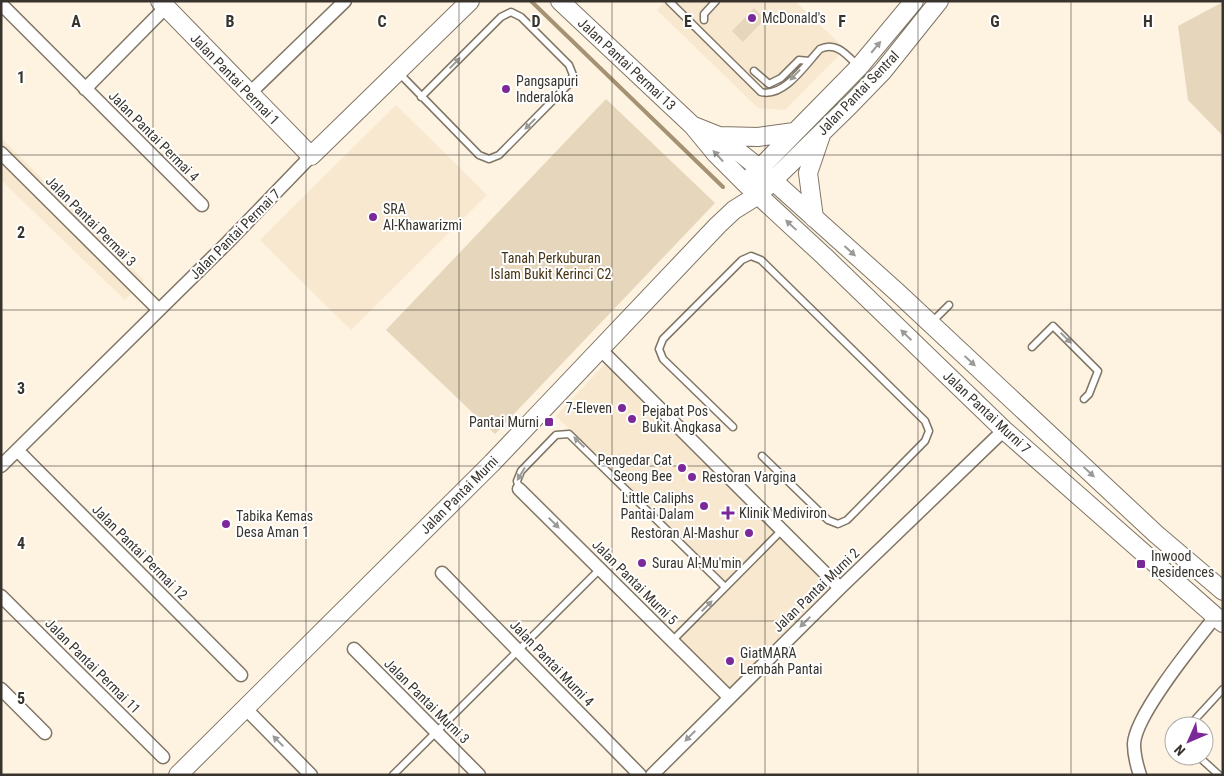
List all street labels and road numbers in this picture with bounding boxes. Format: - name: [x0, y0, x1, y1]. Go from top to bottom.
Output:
- street label: Jalan Pantai Permai 13: [575, 15, 679, 113]
- street label: Jalan Pantai Permai 1: [187, 30, 283, 128]
- street label: Jalan Pantai Sentral: [814, 48, 902, 138]
- street label: Jalan Pantai Permai 4: [106, 88, 202, 184]
- street label: Jalan Pantai Permai 3: [43, 173, 139, 269]
- street label: Jalan Pantai Permai 7: [187, 186, 283, 282]
- street label: Jalan Pantai Murni 7: [940, 367, 1034, 457]
- street label: Jalan Pantai Murni: [417, 453, 501, 537]
- street label: Jalan Pantai Permai 12: [89, 501, 191, 603]
- street label: Jalan Pantai Murni 5: [589, 536, 681, 628]
- street label: Jalan Pantai Murni 2: [770, 545, 862, 635]
- street label: Jalan Pantai Permai 11: [42, 615, 144, 717]
- street label: Jalan Pantai Murni 4: [507, 617, 597, 709]
- street label: Jalan Pantai Murni 3: [381, 655, 473, 747]

